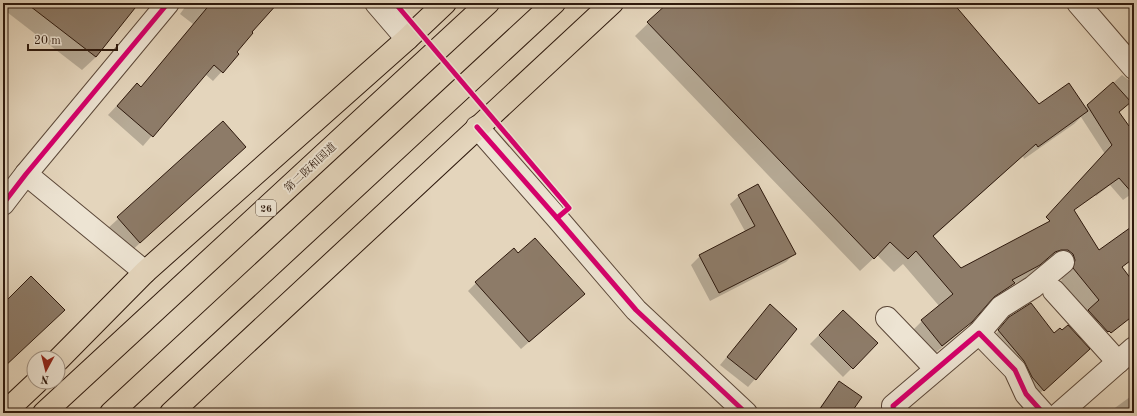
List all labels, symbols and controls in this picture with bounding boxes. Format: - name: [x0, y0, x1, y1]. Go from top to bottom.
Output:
- scale bar: [28, 26, 117, 52]
- text: 20 m: [34, 35, 61, 47]
- street label: 第二阪和国道: [282, 140, 339, 195]
- road number: 26: [256, 200, 276, 216]
- north arrow: [26, 350, 66, 390]
- text: N: [40, 372, 50, 384]

